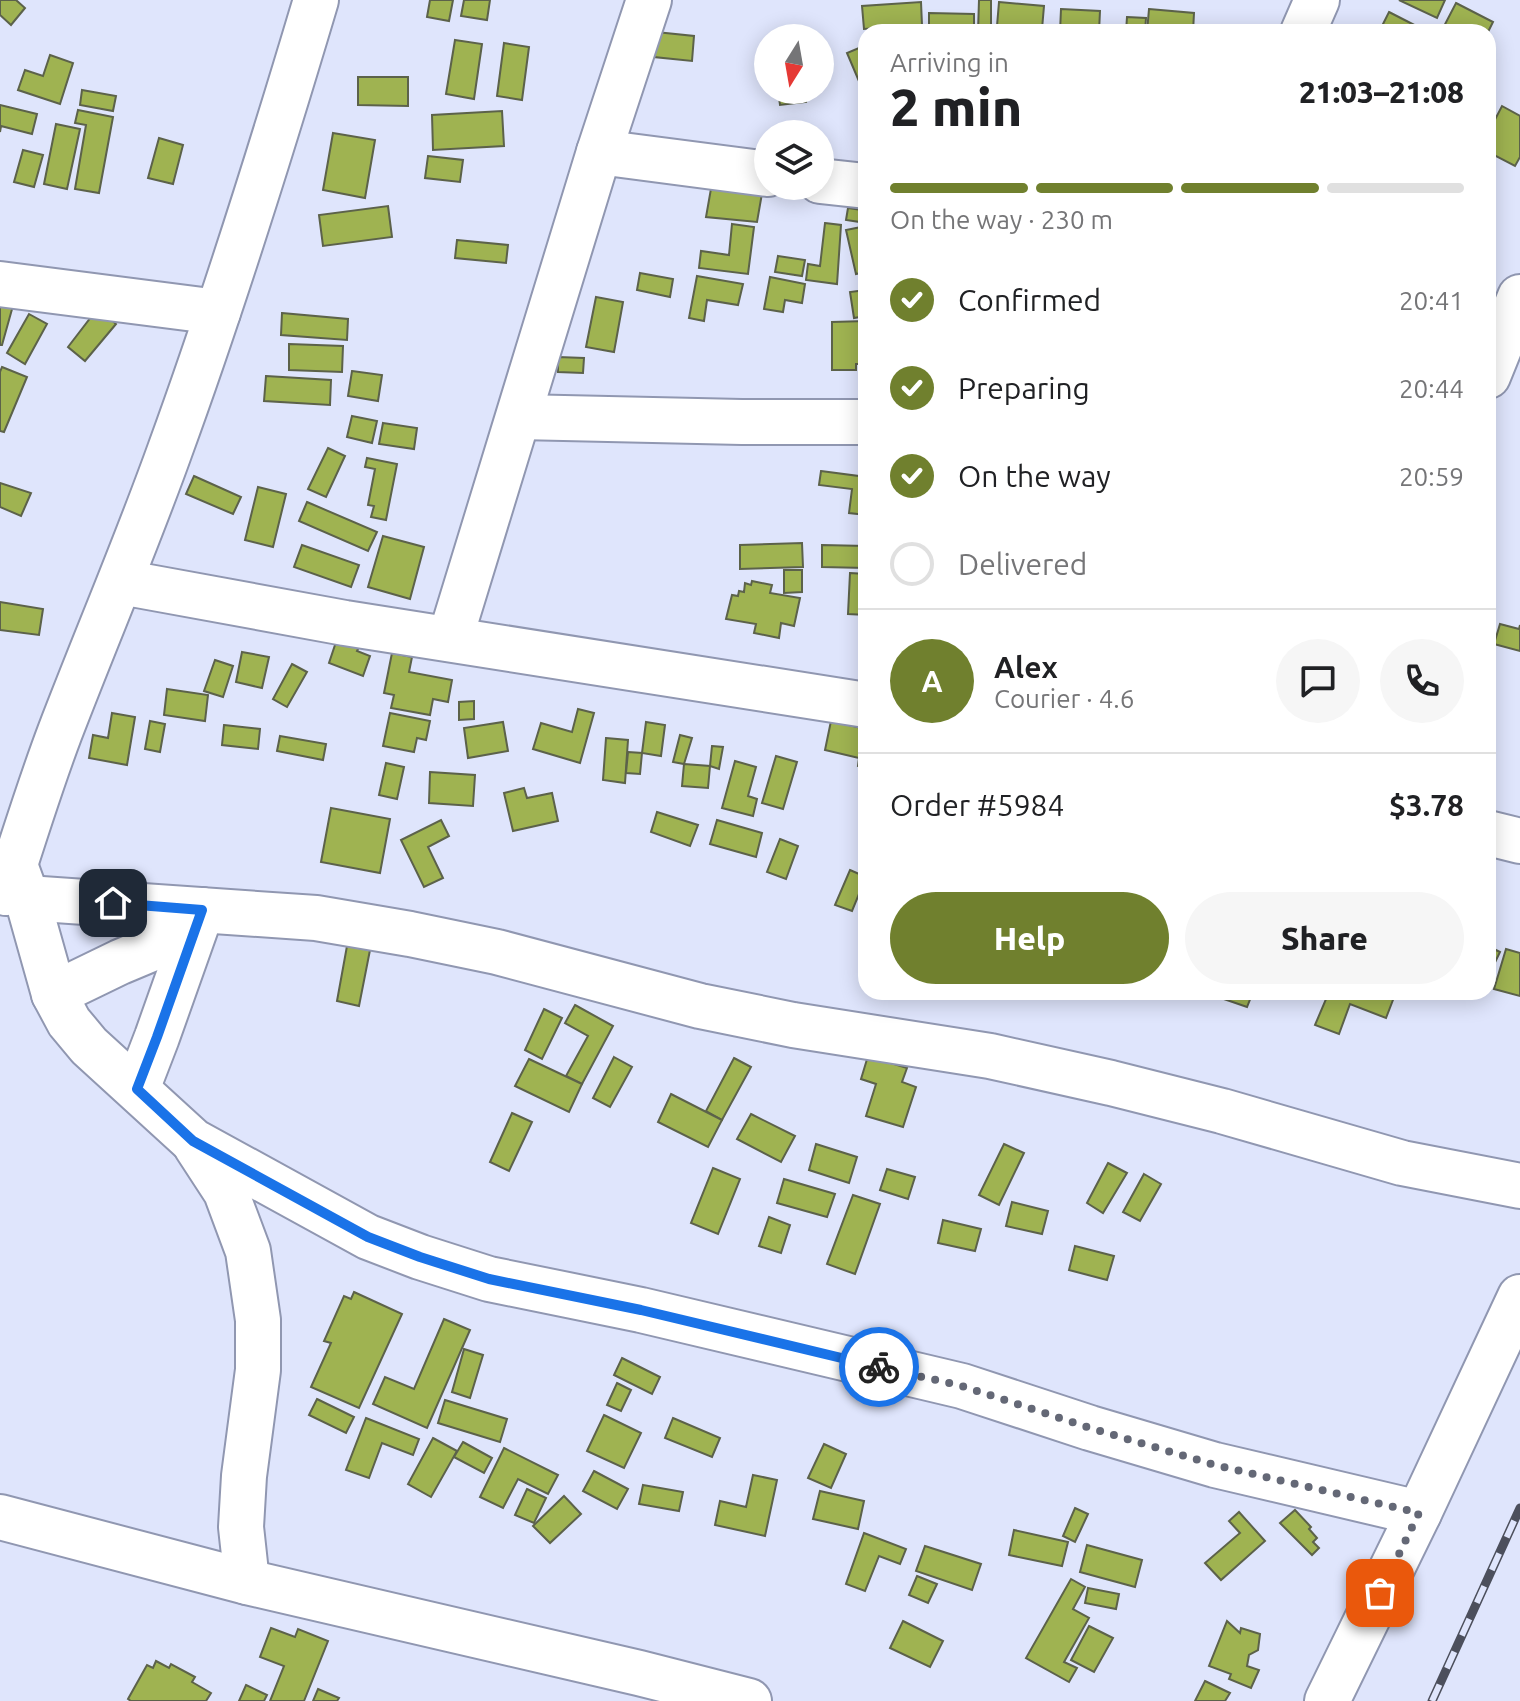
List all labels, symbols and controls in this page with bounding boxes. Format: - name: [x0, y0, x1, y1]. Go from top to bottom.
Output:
- north arrow: [754, 24, 834, 104]
- map controls: [754, 24, 834, 200]
- text: Arriving in: [890, 48, 1009, 77]
- text: 21:03–21:08: [1299, 75, 1464, 109]
- text: 2 min: [890, 78, 1022, 136]
- button: layers: [754, 120, 834, 200]
- text: On the way · 230 m: [890, 205, 1113, 234]
- icon: check: [890, 278, 934, 322]
- text: Confirmed: [958, 283, 1101, 317]
- text: 20:41: [1399, 286, 1464, 315]
- icon: check: [890, 366, 934, 410]
- text: Preparing: [958, 371, 1090, 405]
- text: 20:44: [1399, 374, 1464, 403]
- icon: check: [890, 454, 934, 498]
- text: On the way: [958, 459, 1111, 493]
- text: 20:59: [1399, 462, 1464, 491]
- text: Delivered: [958, 547, 1087, 581]
- button: chat: [1276, 639, 1360, 723]
- button: phone: [1380, 639, 1464, 723]
- text: Alex: [994, 650, 1058, 684]
- text: A: [921, 664, 943, 698]
- text: Courier · 4.6: [994, 684, 1134, 713]
- text: Order #5984: [890, 788, 1064, 822]
- text: $3.78: [1389, 788, 1464, 822]
- pin: [79, 869, 147, 937]
- icon: home: [91, 881, 135, 925]
- button: Help: [890, 892, 1169, 984]
- button: Share: [1185, 892, 1464, 984]
- courier: [839, 1327, 919, 1407]
- icon: bike: [857, 1345, 901, 1389]
- pin: [1346, 1559, 1414, 1627]
- icon: bag: [1358, 1571, 1402, 1615]

